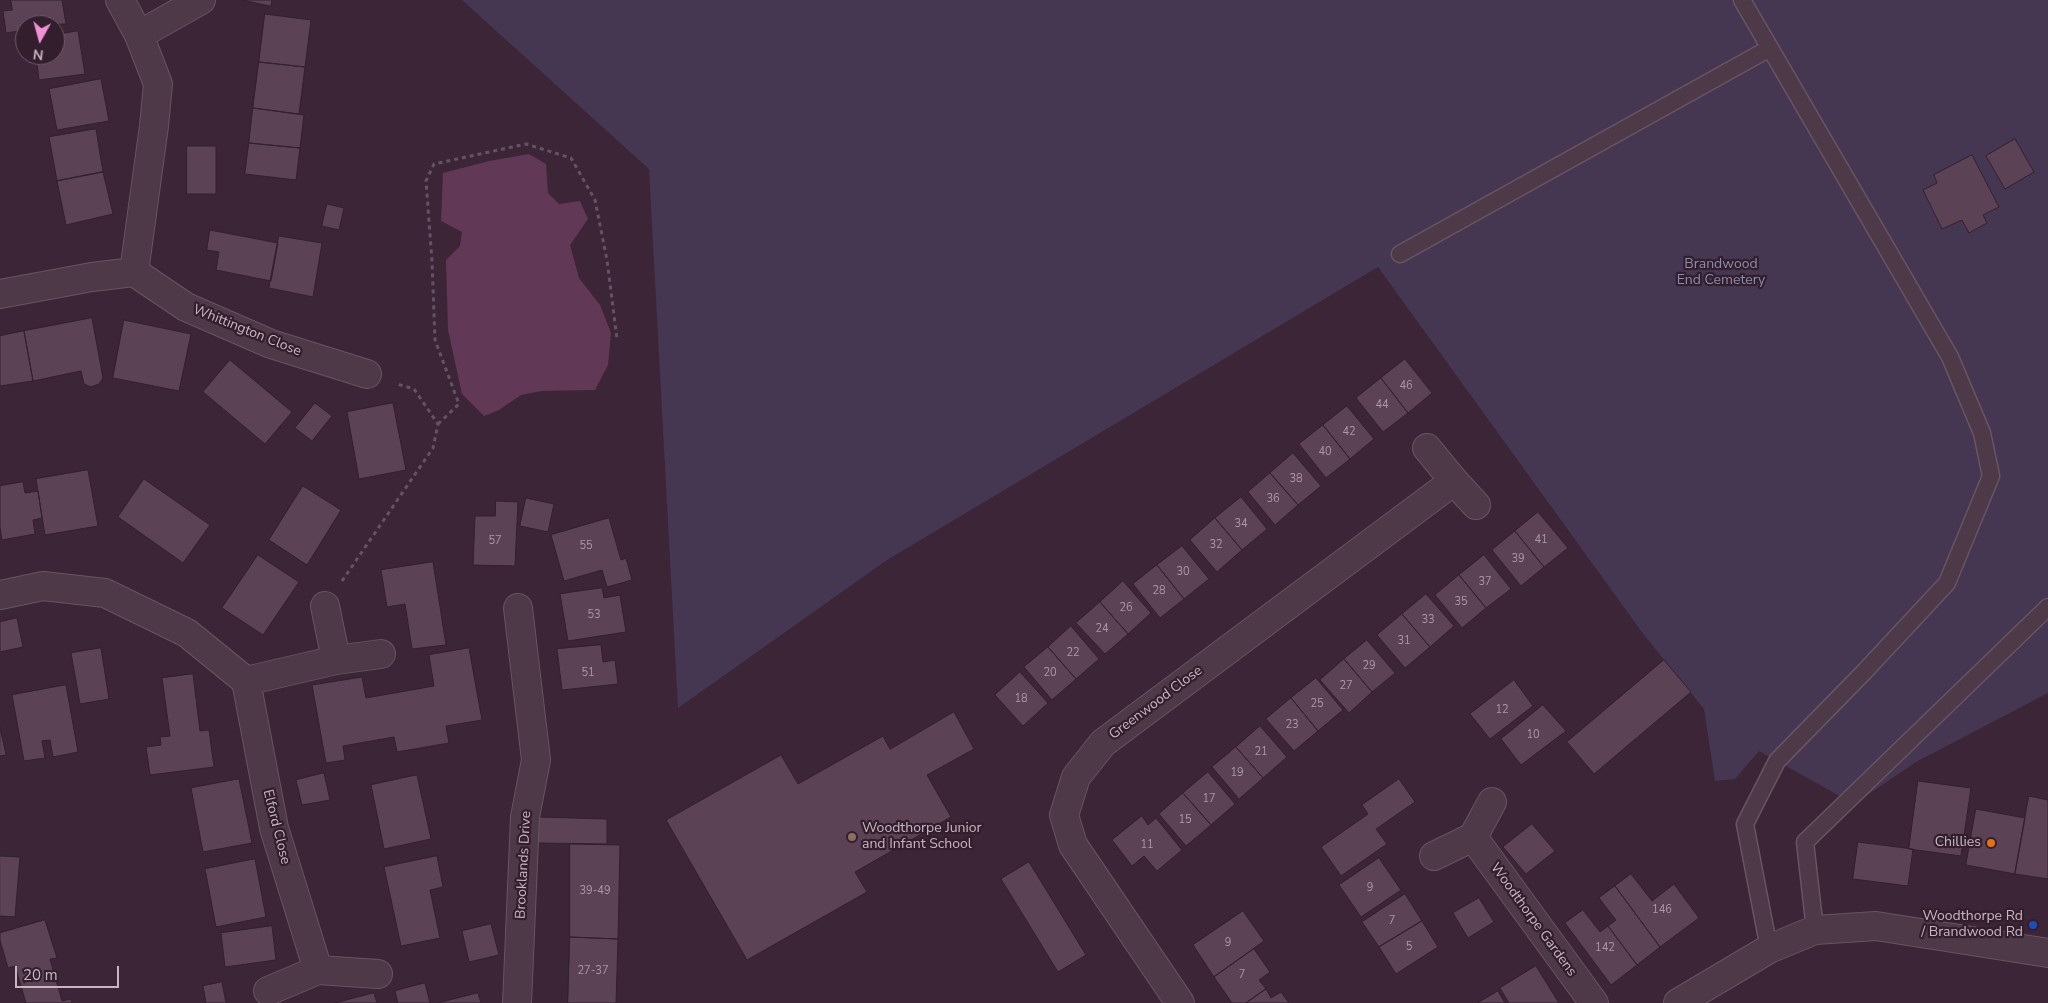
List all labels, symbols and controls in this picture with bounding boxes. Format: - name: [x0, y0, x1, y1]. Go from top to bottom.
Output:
- north arrow: [15, 15, 65, 65]
- text: N: [32, 44, 45, 64]
- park label: Brandwood End Cemetery: [1677, 257, 1765, 290]
- street label: Whittington Close: [190, 302, 304, 360]
- house number: 46: [1399, 379, 1413, 393]
- house number: 44: [1375, 398, 1389, 412]
- house number: 42: [1342, 425, 1356, 439]
- house number: 40: [1318, 445, 1332, 459]
- house number: 38: [1289, 472, 1303, 486]
- house number: 36: [1266, 492, 1280, 506]
- house number: 34: [1234, 517, 1248, 531]
- house number: 41: [1534, 533, 1548, 547]
- house number: 57: [488, 534, 502, 548]
- house number: 32: [1209, 538, 1223, 552]
- house number: 55: [579, 539, 593, 553]
- house number: 39: [1511, 552, 1525, 566]
- house number: 30: [1176, 565, 1190, 579]
- house number: 37: [1478, 575, 1492, 589]
- house number: 28: [1152, 584, 1166, 598]
- house number: 35: [1454, 595, 1468, 609]
- house number: 26: [1119, 601, 1133, 615]
- house number: 53: [587, 608, 601, 622]
- house number: 33: [1421, 613, 1435, 627]
- house number: 24: [1095, 622, 1109, 636]
- house number: 31: [1397, 634, 1411, 648]
- house number: 22: [1066, 646, 1080, 660]
- house number: 29: [1362, 659, 1376, 673]
- street label: Greenwood Close: [1106, 662, 1206, 744]
- house number: 51: [581, 666, 595, 680]
- house number: 20: [1043, 666, 1057, 680]
- house number: 27: [1339, 679, 1353, 693]
- house number: 18: [1014, 692, 1028, 706]
- house number: 25: [1310, 697, 1324, 711]
- house number: 12: [1495, 703, 1509, 717]
- house number: 23: [1285, 718, 1299, 732]
- house number: 10: [1526, 728, 1540, 742]
- house number: 21: [1254, 745, 1268, 759]
- house number: 19: [1230, 766, 1244, 780]
- street label: Elford Close: [259, 788, 293, 866]
- house number: 17: [1202, 792, 1216, 806]
- street label: Brooklands Drive: [513, 811, 535, 919]
- house number: 15: [1178, 813, 1192, 827]
- place label: Woodthorpe Junior and Infant School: [862, 821, 982, 854]
- marker: Woodthorpe Junior and Infant School: [846, 831, 858, 843]
- place label: Chillies: [1935, 835, 1981, 851]
- marker: Chillies: [1985, 837, 1997, 849]
- house number: 11: [1140, 838, 1154, 852]
- street label: Woodthorpe Gardens: [1486, 860, 1580, 980]
- house number: 9: [1367, 881, 1373, 895]
- house number: 39-49: [579, 884, 611, 898]
- house number: 146: [1652, 903, 1672, 917]
- place label: Woodthorpe Rd / Brandwood Rd: [1921, 909, 2023, 942]
- house number: 7: [1389, 914, 1395, 928]
- marker: Woodthorpe Rd / Brandwood Rd: [2027, 919, 2039, 931]
- house number: 9: [1225, 936, 1231, 950]
- house number: 5: [1406, 940, 1412, 954]
- house number: 142: [1595, 941, 1615, 955]
- scale bar: [18, 956, 121, 988]
- house number: 27-37: [577, 964, 609, 978]
- text: 20 m: [23, 965, 58, 985]
- house number: 7: [1239, 968, 1245, 982]

